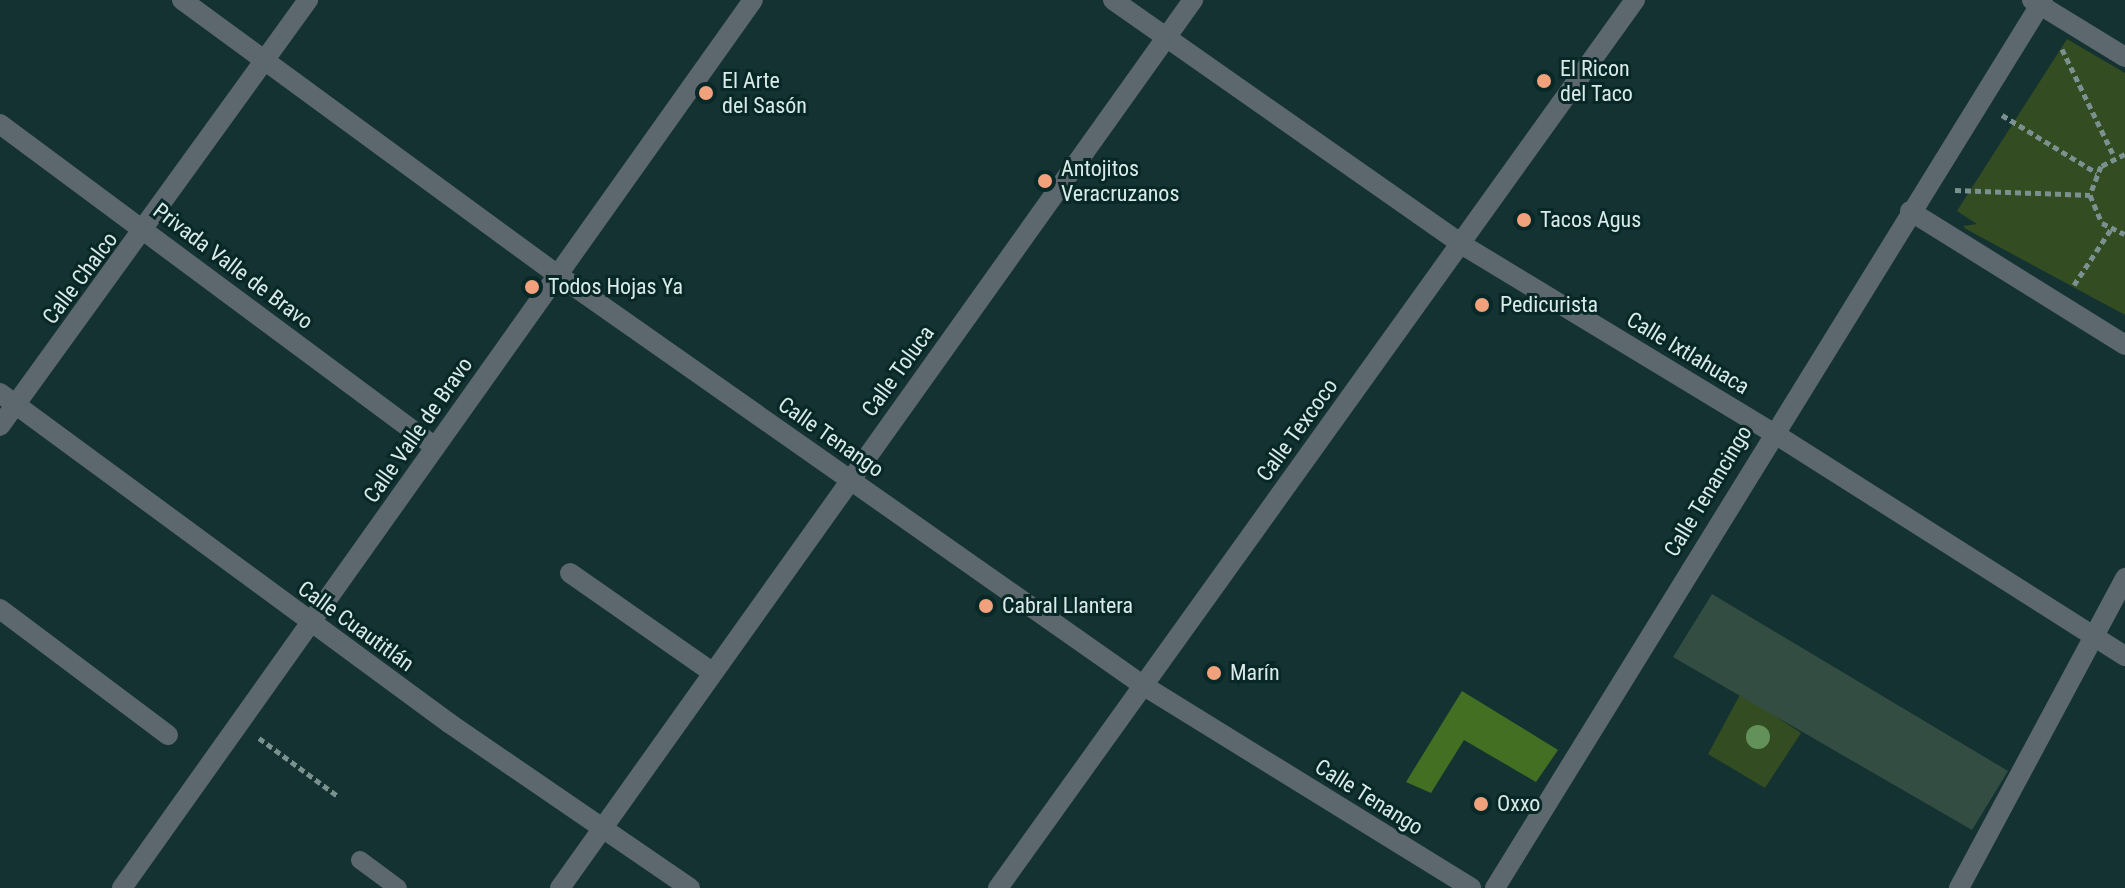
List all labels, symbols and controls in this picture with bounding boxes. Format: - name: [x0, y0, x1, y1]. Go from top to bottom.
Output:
- place label: El Ricon del Taco: [1560, 55, 1633, 106]
- place label: El Arte del Sasón: [722, 67, 807, 118]
- marker: El Ricon del Taco: [1535, 72, 1553, 90]
- marker: El Arte del Sasón: [697, 84, 715, 102]
- place label: Antojitos Veracruzanos: [1061, 155, 1179, 206]
- marker: Antojitos Veracruzanos: [1036, 172, 1054, 190]
- street label: Privada Valle de Bravo: [148, 197, 318, 335]
- place label: Tacos Agus: [1540, 207, 1641, 233]
- marker: Tacos Agus: [1515, 211, 1533, 229]
- street label: Calle Chalco: [37, 227, 123, 329]
- place label: Todos Hojas Ya: [548, 274, 683, 300]
- marker: Todos Hojas Ya: [523, 278, 541, 296]
- place label: Pedicurista: [1500, 292, 1598, 318]
- marker: Pedicurista: [1471, 294, 1493, 316]
- street label: Calle Ixtlahuaca: [1622, 306, 1754, 400]
- street label: Calle Toluca: [856, 320, 940, 422]
- street label: Calle Valle de Bravo: [358, 352, 478, 508]
- street label: Calle Texcoco: [1251, 373, 1343, 487]
- street label: Calle Tenango: [773, 391, 889, 483]
- street label: Calle Tenancingo: [1658, 420, 1758, 562]
- street label: Calle Cuautitlán: [293, 575, 419, 677]
- place label: Cabral Llantera: [1002, 593, 1133, 619]
- marker: Cabral Llantera: [977, 597, 995, 615]
- place label: Marín: [1230, 660, 1280, 686]
- marker: Marín: [1205, 664, 1223, 682]
- street label: Calle Tenango: [1310, 753, 1428, 841]
- place label: Oxxo: [1497, 791, 1540, 817]
- marker: Oxxo: [1472, 795, 1490, 813]

